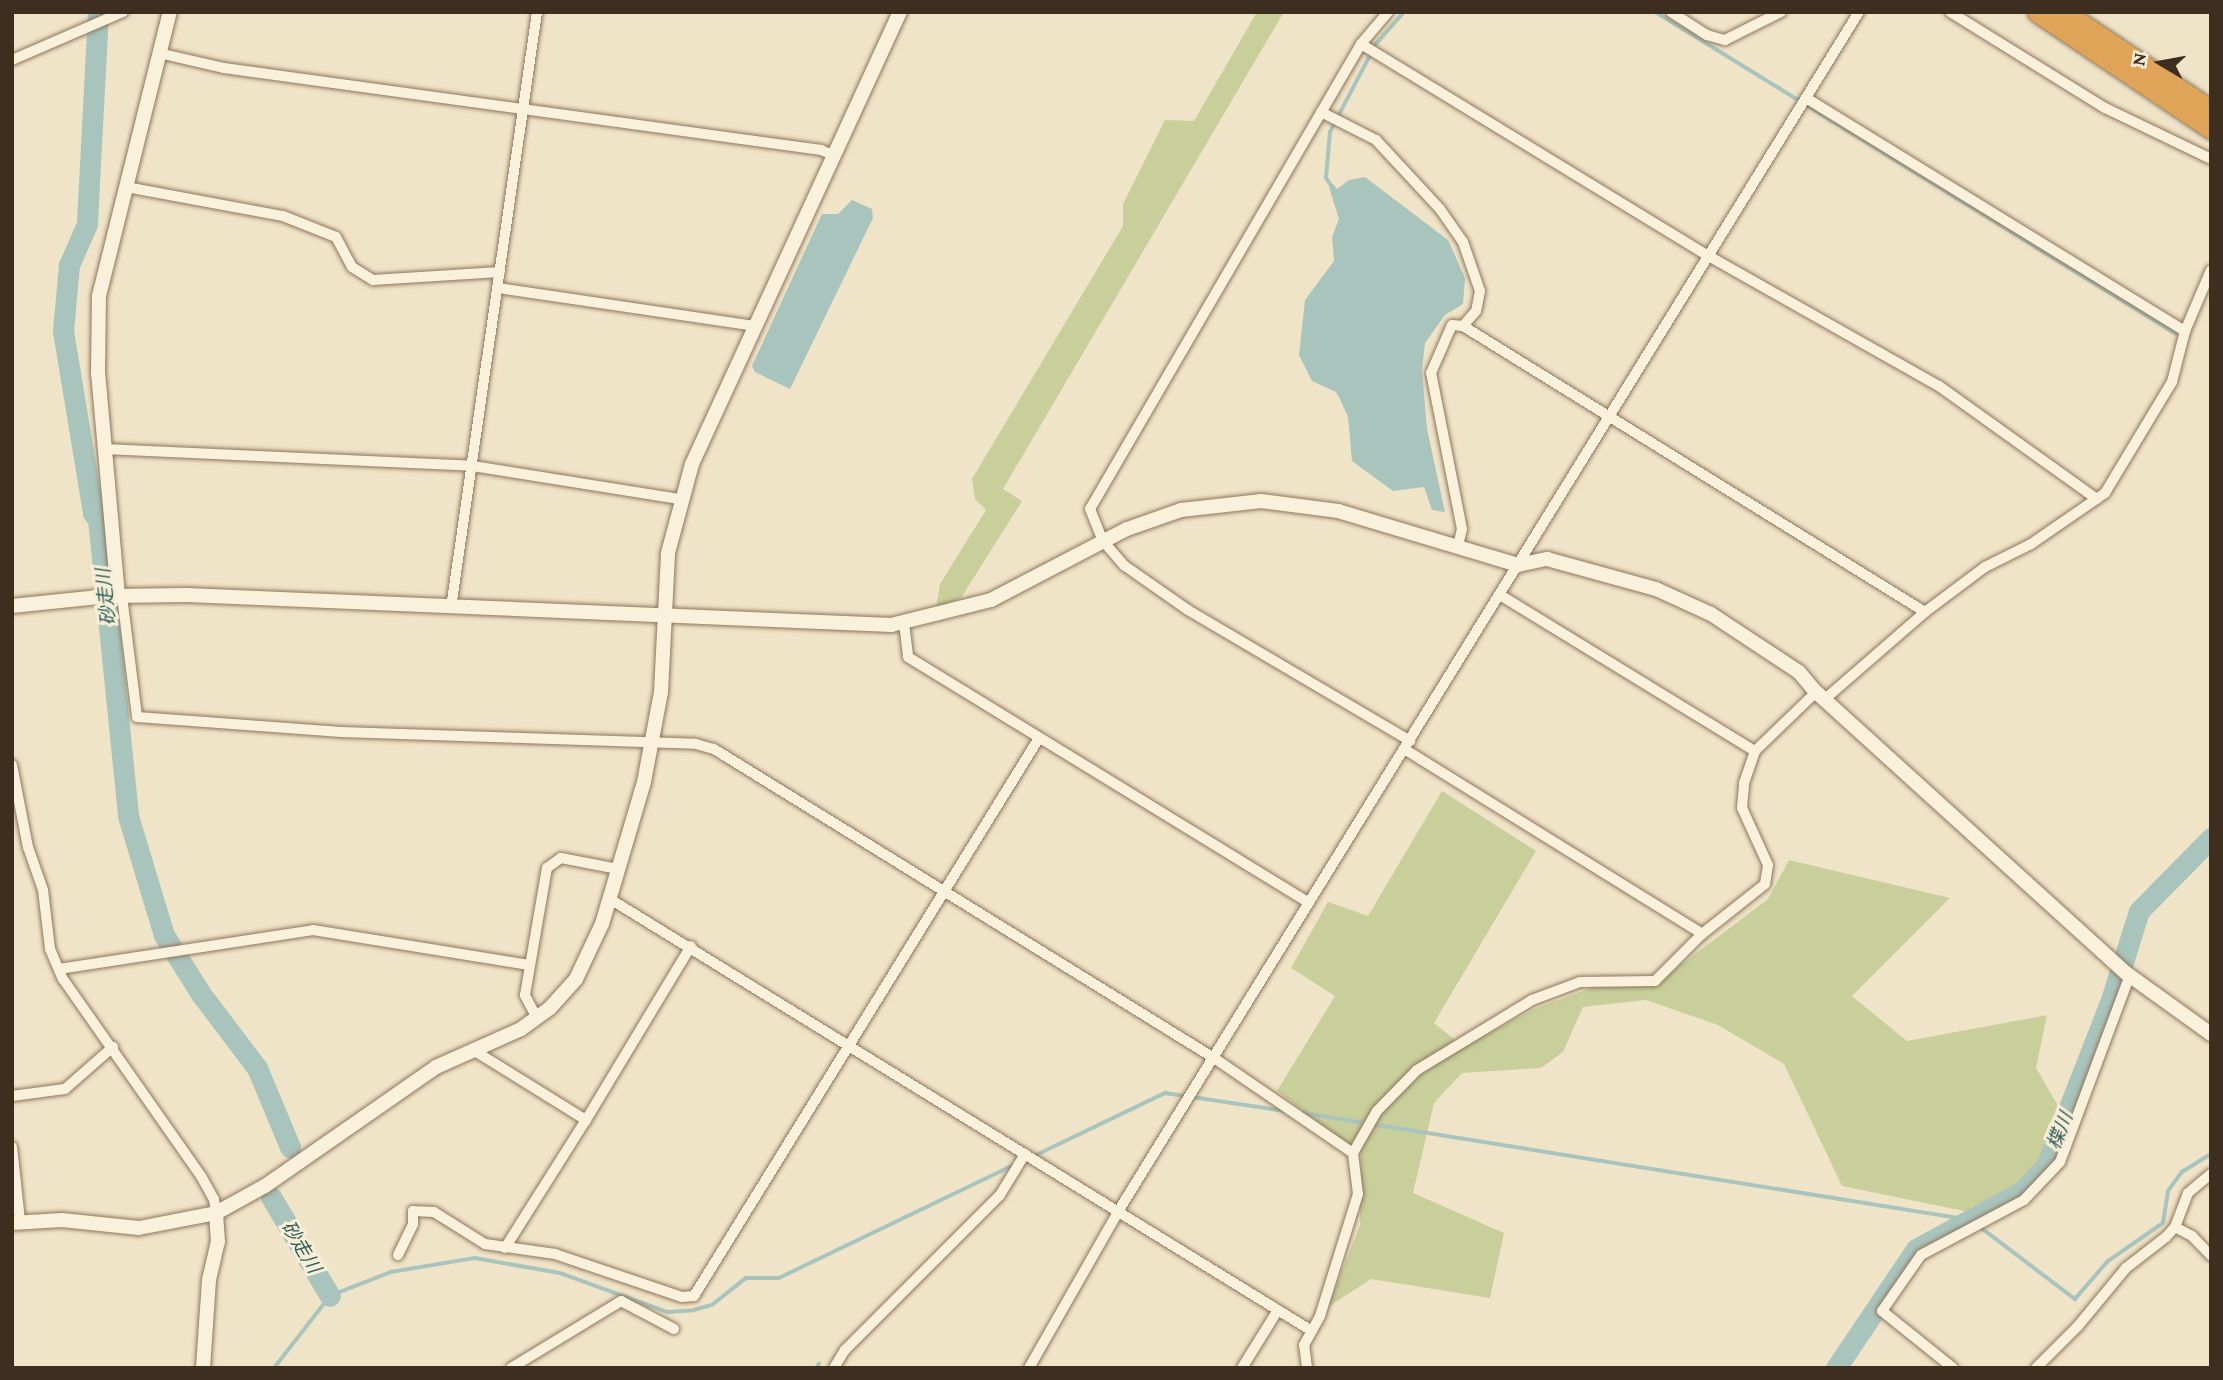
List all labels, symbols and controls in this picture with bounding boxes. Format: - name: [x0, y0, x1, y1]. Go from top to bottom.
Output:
- north arrow: [2125, 28, 2195, 98]
- text: N: [2127, 51, 2150, 67]
- water label: 砂走川: [92, 567, 120, 627]
- water label: 楪川: [2042, 1109, 2078, 1153]
- water label: 砂走川: [277, 1217, 325, 1277]

